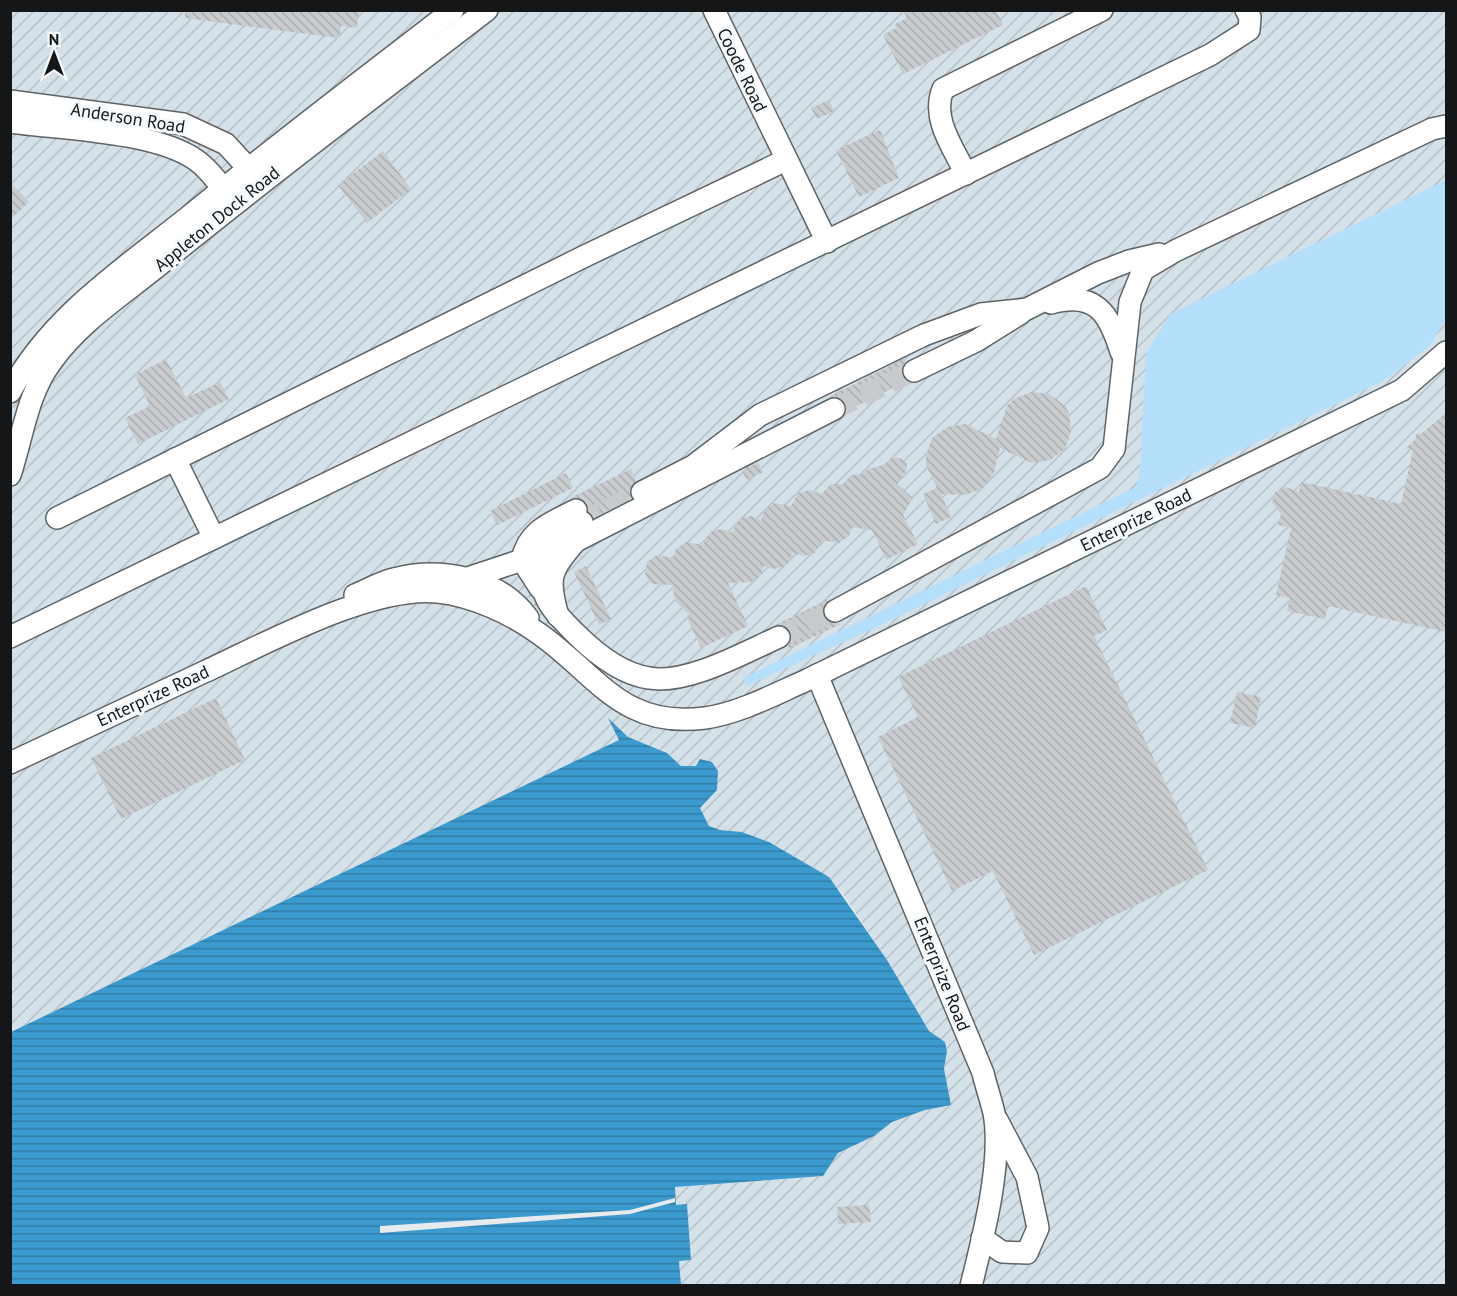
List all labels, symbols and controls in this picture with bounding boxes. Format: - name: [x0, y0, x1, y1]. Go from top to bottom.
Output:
- north arrow: [24, 24, 84, 84]
- street label: Coode Road: [712, 24, 773, 116]
- text: N: [49, 29, 59, 49]
- street label: Anderson Road: [69, 97, 187, 138]
- street label: Appleton Dock Road: [149, 161, 284, 276]
- street label: Enterprize Road: [1076, 483, 1195, 556]
- street label: Enterprize Road: [93, 660, 213, 732]
- street label: Enterprize Road: [909, 913, 976, 1034]

